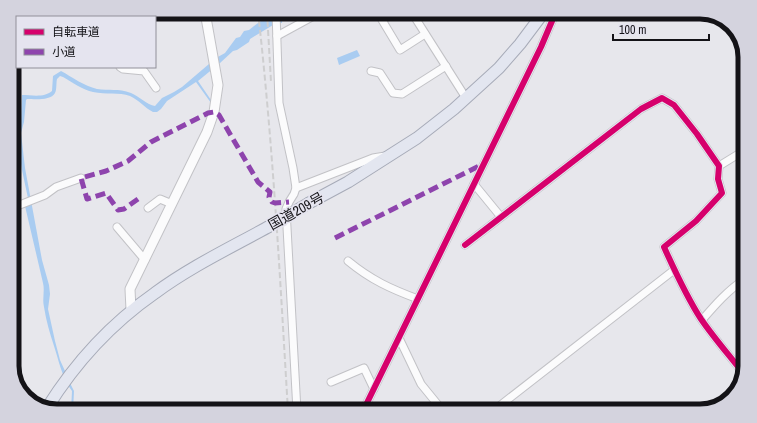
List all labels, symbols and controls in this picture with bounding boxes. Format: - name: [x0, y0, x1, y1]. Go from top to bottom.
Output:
- legend: [16, 16, 156, 68]
- scale bar: [613, 16, 709, 42]
- text: 100 m: [619, 22, 646, 38]
- text: 自転車道: [52, 24, 100, 40]
- text: 小道: [52, 44, 76, 60]
- street label: 国道209号: [265, 188, 327, 234]

